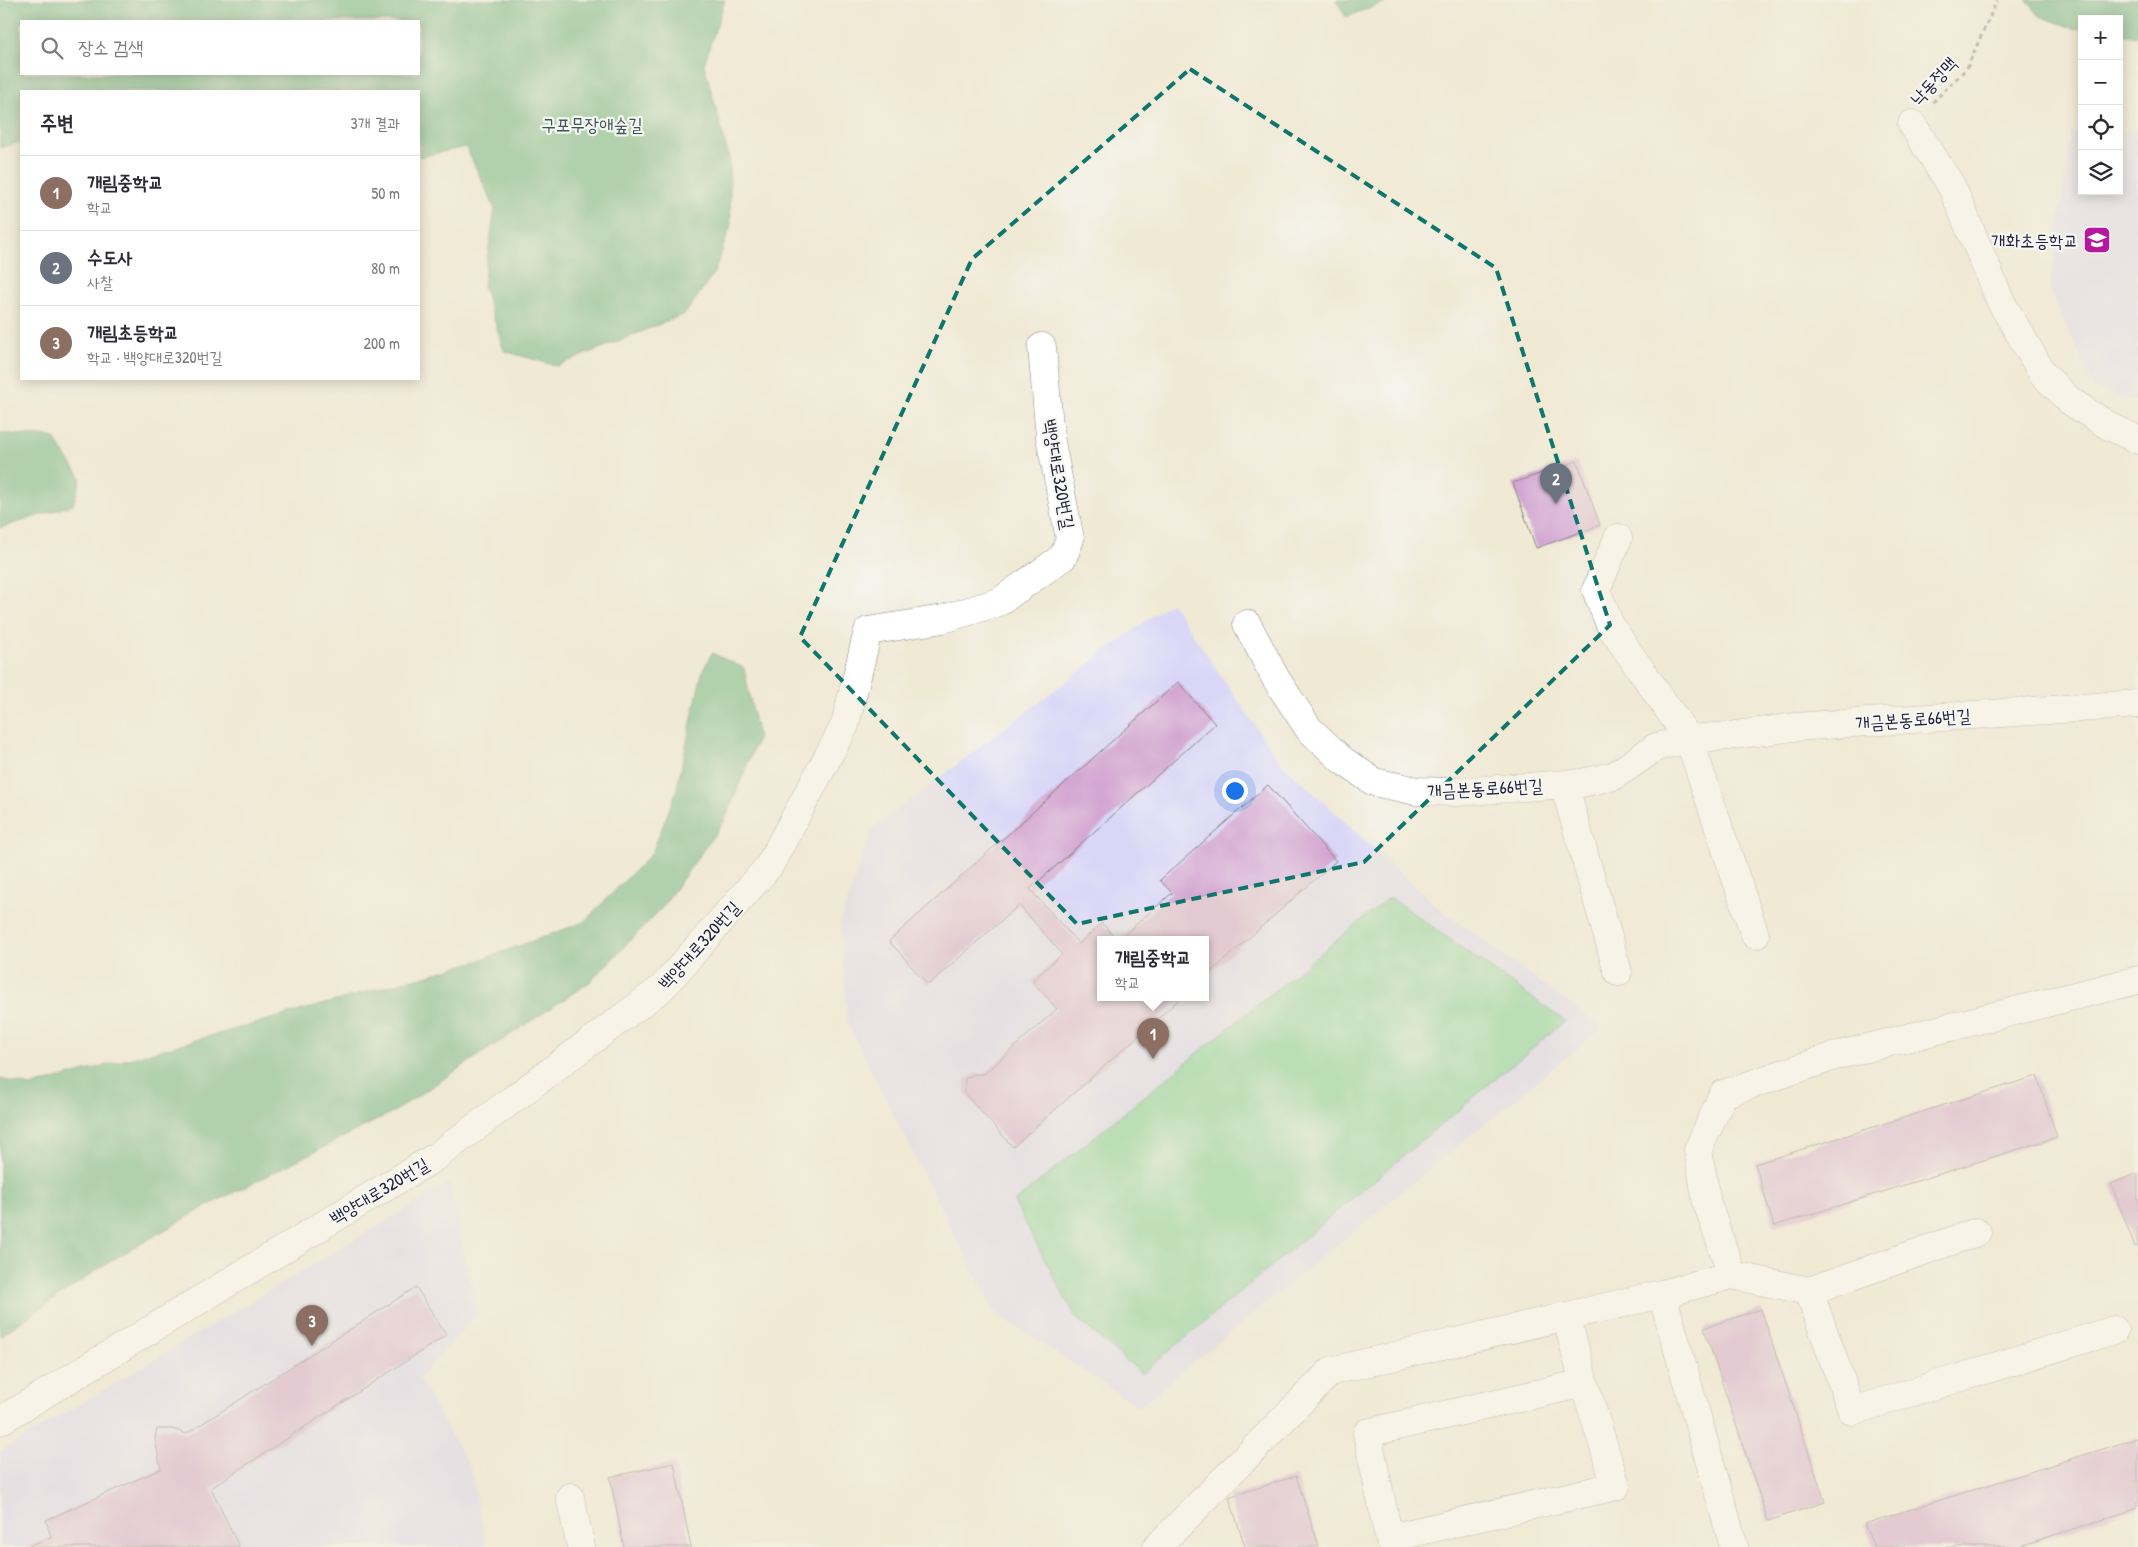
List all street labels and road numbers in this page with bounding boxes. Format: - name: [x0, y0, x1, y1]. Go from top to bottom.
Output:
- street label: 낙동정맥: [1904, 51, 1962, 111]
- street label: 백양대로320번길: [1037, 417, 1081, 532]
- street label: 개금본동로66번길: [1854, 702, 1972, 736]
- street label: 개금본동로66번길: [1427, 772, 1544, 804]
- street label: 백양대로320번길: [652, 895, 746, 995]
- street label: 백양대로320번길: [325, 1151, 434, 1230]

